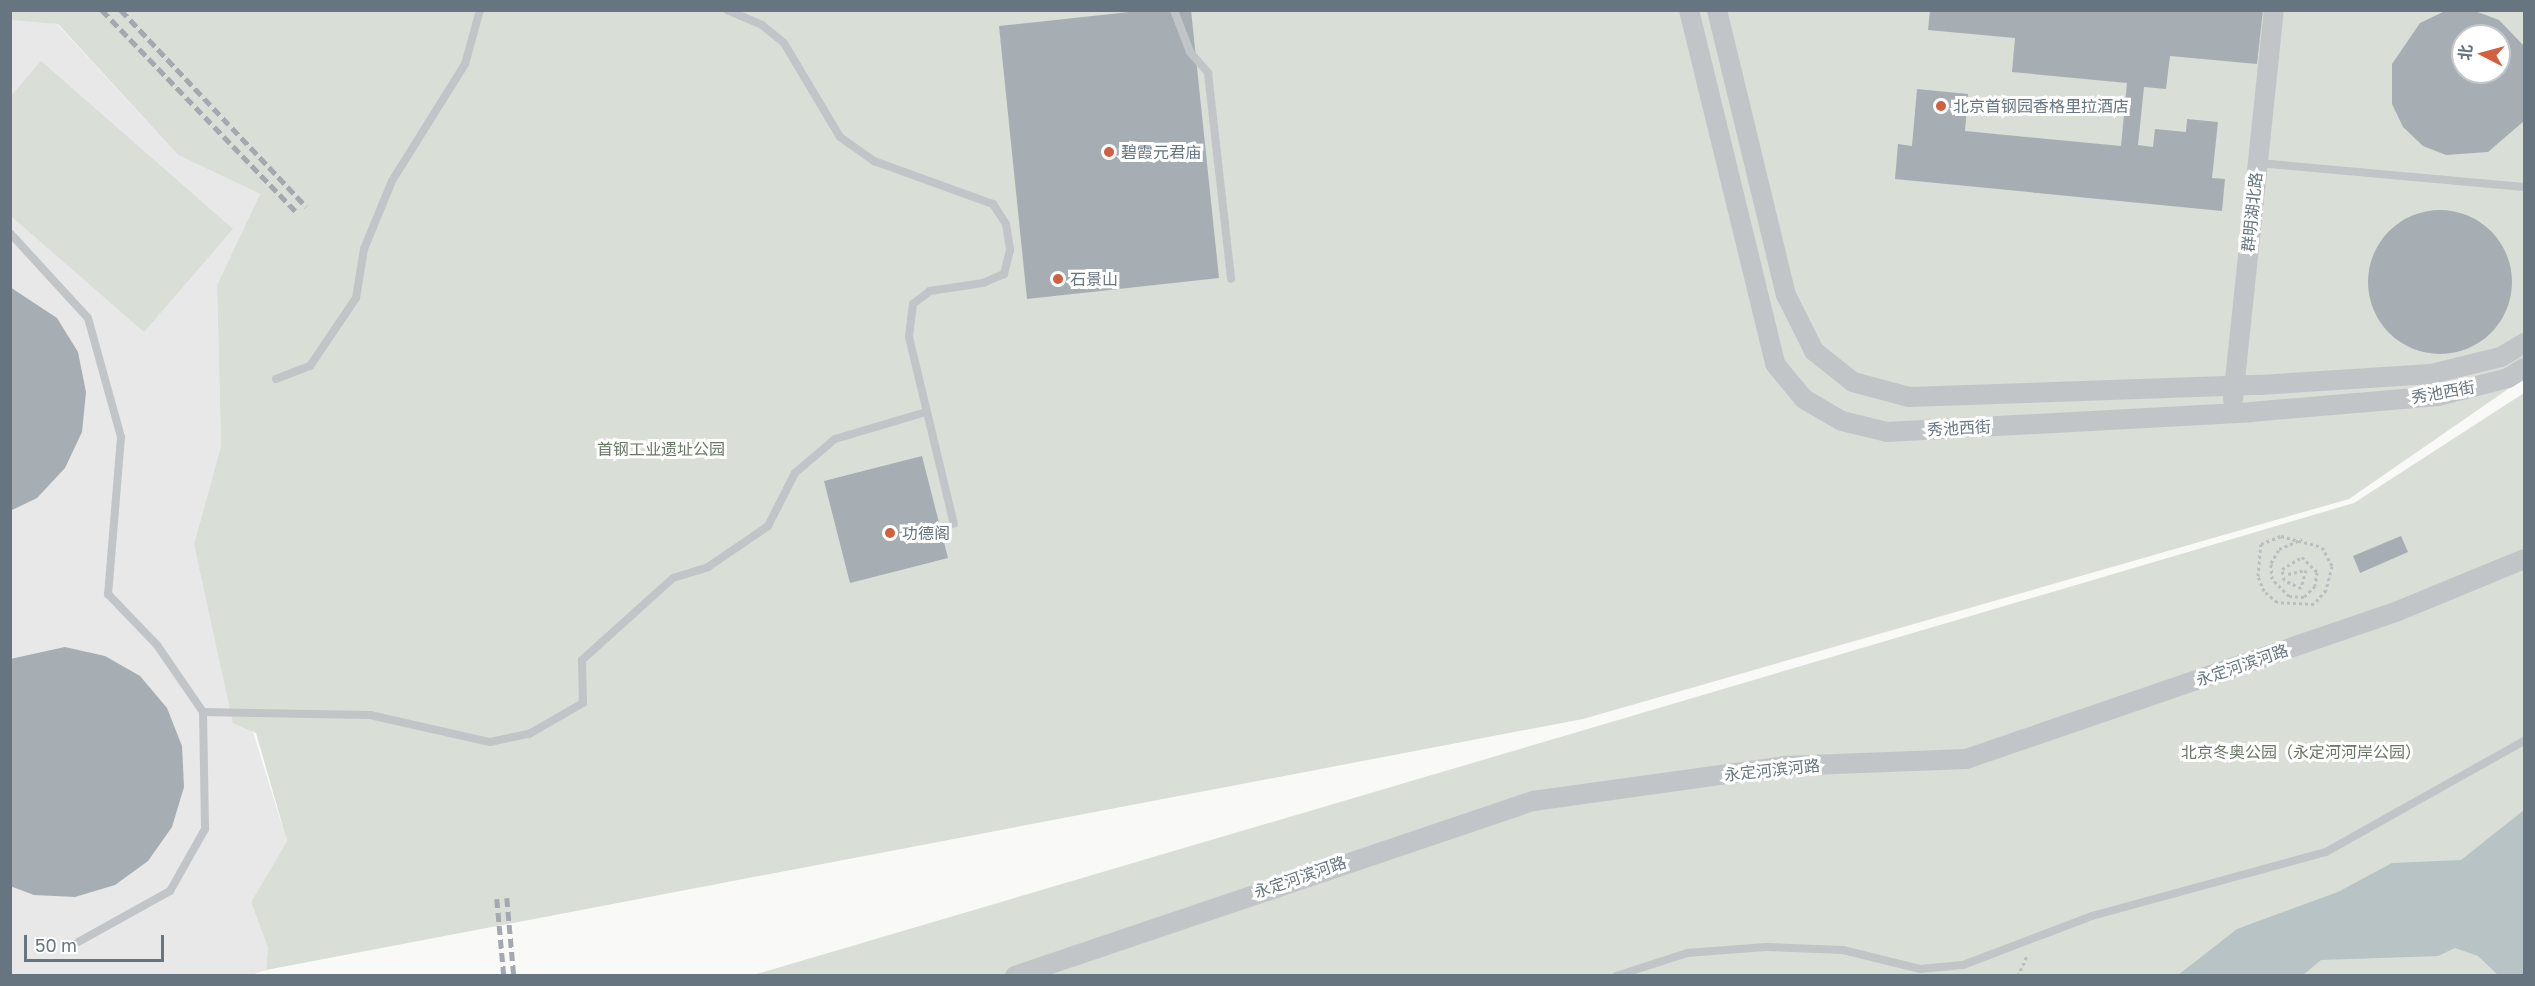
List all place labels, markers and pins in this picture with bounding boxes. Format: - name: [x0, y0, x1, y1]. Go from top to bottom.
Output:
- place label: 北京首钢园香格里拉酒店: [1953, 96, 2129, 116]
- marker: 北京首钢园香格里拉酒店: [1934, 99, 1948, 113]
- place label: 碧霞元君庙: [1121, 142, 1201, 162]
- marker: 碧霞元君庙: [1102, 145, 1116, 159]
- place label: 石景山: [1070, 269, 1118, 289]
- marker: 石景山: [1051, 272, 1065, 286]
- place label: 功德阁: [902, 523, 950, 543]
- marker: 功德阁: [883, 526, 897, 540]

